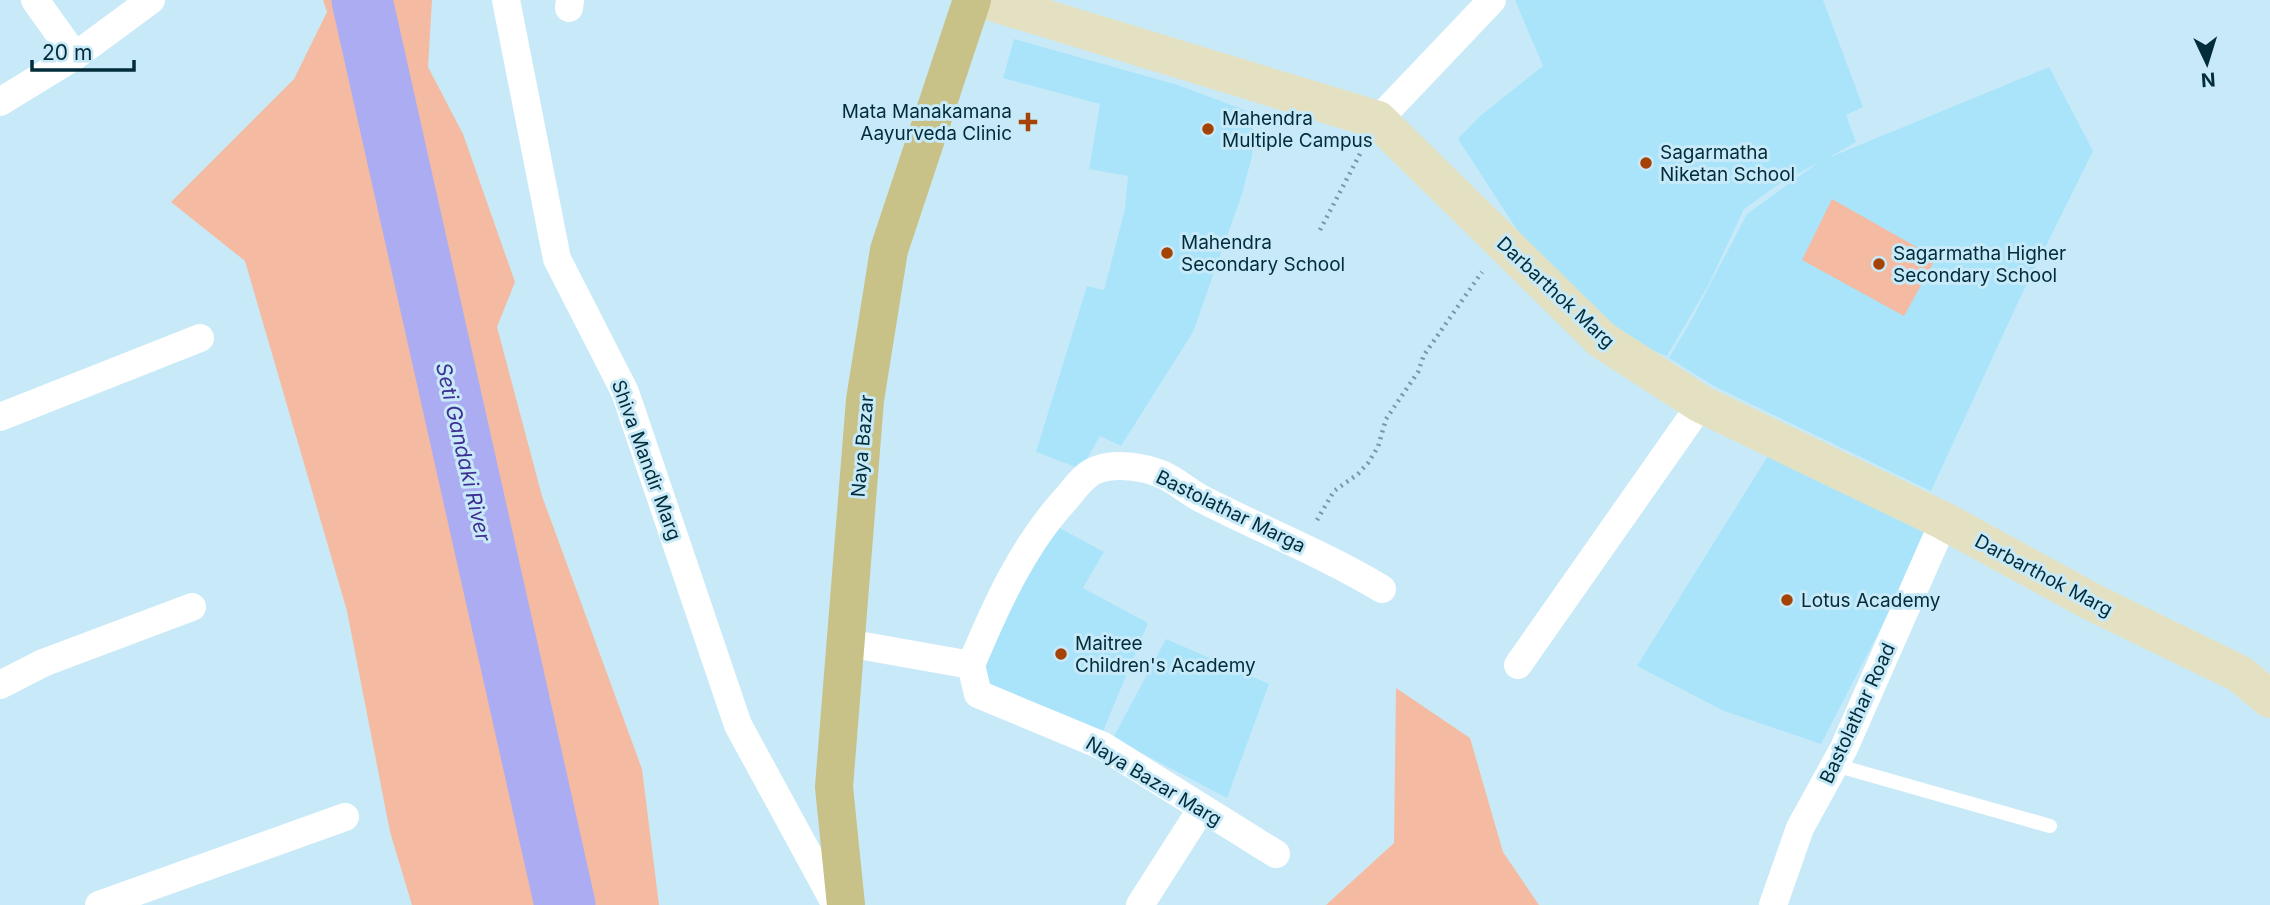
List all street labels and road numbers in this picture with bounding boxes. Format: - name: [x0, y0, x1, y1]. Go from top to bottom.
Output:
- street label: Darbarthok Marg: [1492, 232, 1619, 353]
- street label: Shiva Mandir Marg: [607, 377, 686, 543]
- street label: Naya Bazar: [847, 394, 878, 498]
- street label: Bastolathar Marga: [1152, 465, 1309, 558]
- street label: Darbarthok Marg: [1971, 529, 2117, 621]
- street label: Bastolathar Road: [1815, 639, 1900, 787]
- street label: Naya Bazar Marg: [1082, 732, 1226, 831]

